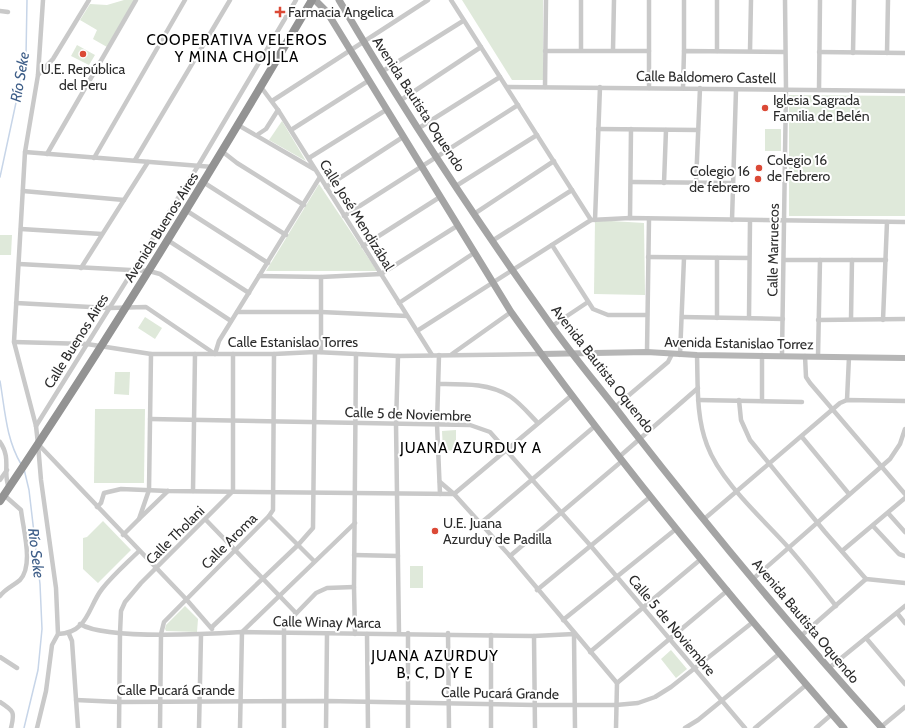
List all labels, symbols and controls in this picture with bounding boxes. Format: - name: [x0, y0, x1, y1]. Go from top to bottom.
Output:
- place label: Farmacia Angelica: [288, 3, 394, 21]
- marker: Farmacia Angelica: [275, 7, 285, 17]
- district label: COOPERATIVA VELEROS Y MINA CHOJLLA: [147, 31, 327, 66]
- street label: Avenida Bautista Oquendo: [369, 33, 470, 175]
- marker: U.E. República del Peru: [78, 49, 88, 59]
- water label: Río Seke: [7, 51, 33, 103]
- place label: U.E. República del Peru: [41, 60, 125, 94]
- street label: Calle Baldomero Castell: [636, 67, 777, 87]
- place label: Iglesia Sagrada Familia de Belén: [773, 91, 870, 125]
- marker: Iglesia Sagrada Familia de Belén: [760, 103, 770, 113]
- place label: Colegio 16 de Febrero: [767, 151, 830, 185]
- street label: Calle José Mendizábal: [316, 156, 399, 274]
- place label: Colegio 16 de febrero: [689, 162, 750, 196]
- marker: Colegio 16 de Febrero: [754, 163, 764, 173]
- street label: Avenida Buenos Aires: [120, 168, 202, 285]
- marker: Colegio 16 de febrero: [753, 174, 763, 184]
- street label: Calle Marruecos: [763, 203, 783, 297]
- street label: Calle Buenos Aires: [40, 290, 112, 392]
- street label: Avenida Bautista Oquendo: [547, 301, 659, 437]
- street label: Calle Estanislao Torres: [228, 333, 358, 351]
- street label: Avenida Estanislao Torrez: [664, 333, 814, 353]
- street label: Calle 5 de Noviembre: [344, 403, 472, 425]
- district label: JUANA AZURDUY A: [399, 439, 542, 457]
- street label: Calle Tholani: [142, 502, 208, 568]
- street label: Calle Aroma: [197, 509, 261, 573]
- place label: U.E. Juana Azurduy de Padilla: [443, 514, 552, 548]
- marker: U.E. Juana Azurduy de Padilla: [430, 526, 440, 536]
- water label: Río Seke: [24, 527, 48, 579]
- street label: Avenida Bautista Oquendo: [749, 555, 864, 687]
- street label: Calle 5 de Noviembre: [624, 571, 720, 679]
- street label: Calle Winay Marca: [273, 612, 382, 632]
- district label: JUANA AZURDUY B, C, D Y E: [370, 647, 499, 682]
- street label: Calle Pucará Grande: [117, 681, 235, 699]
- street label: Calle Pucará Grande: [441, 683, 559, 703]

